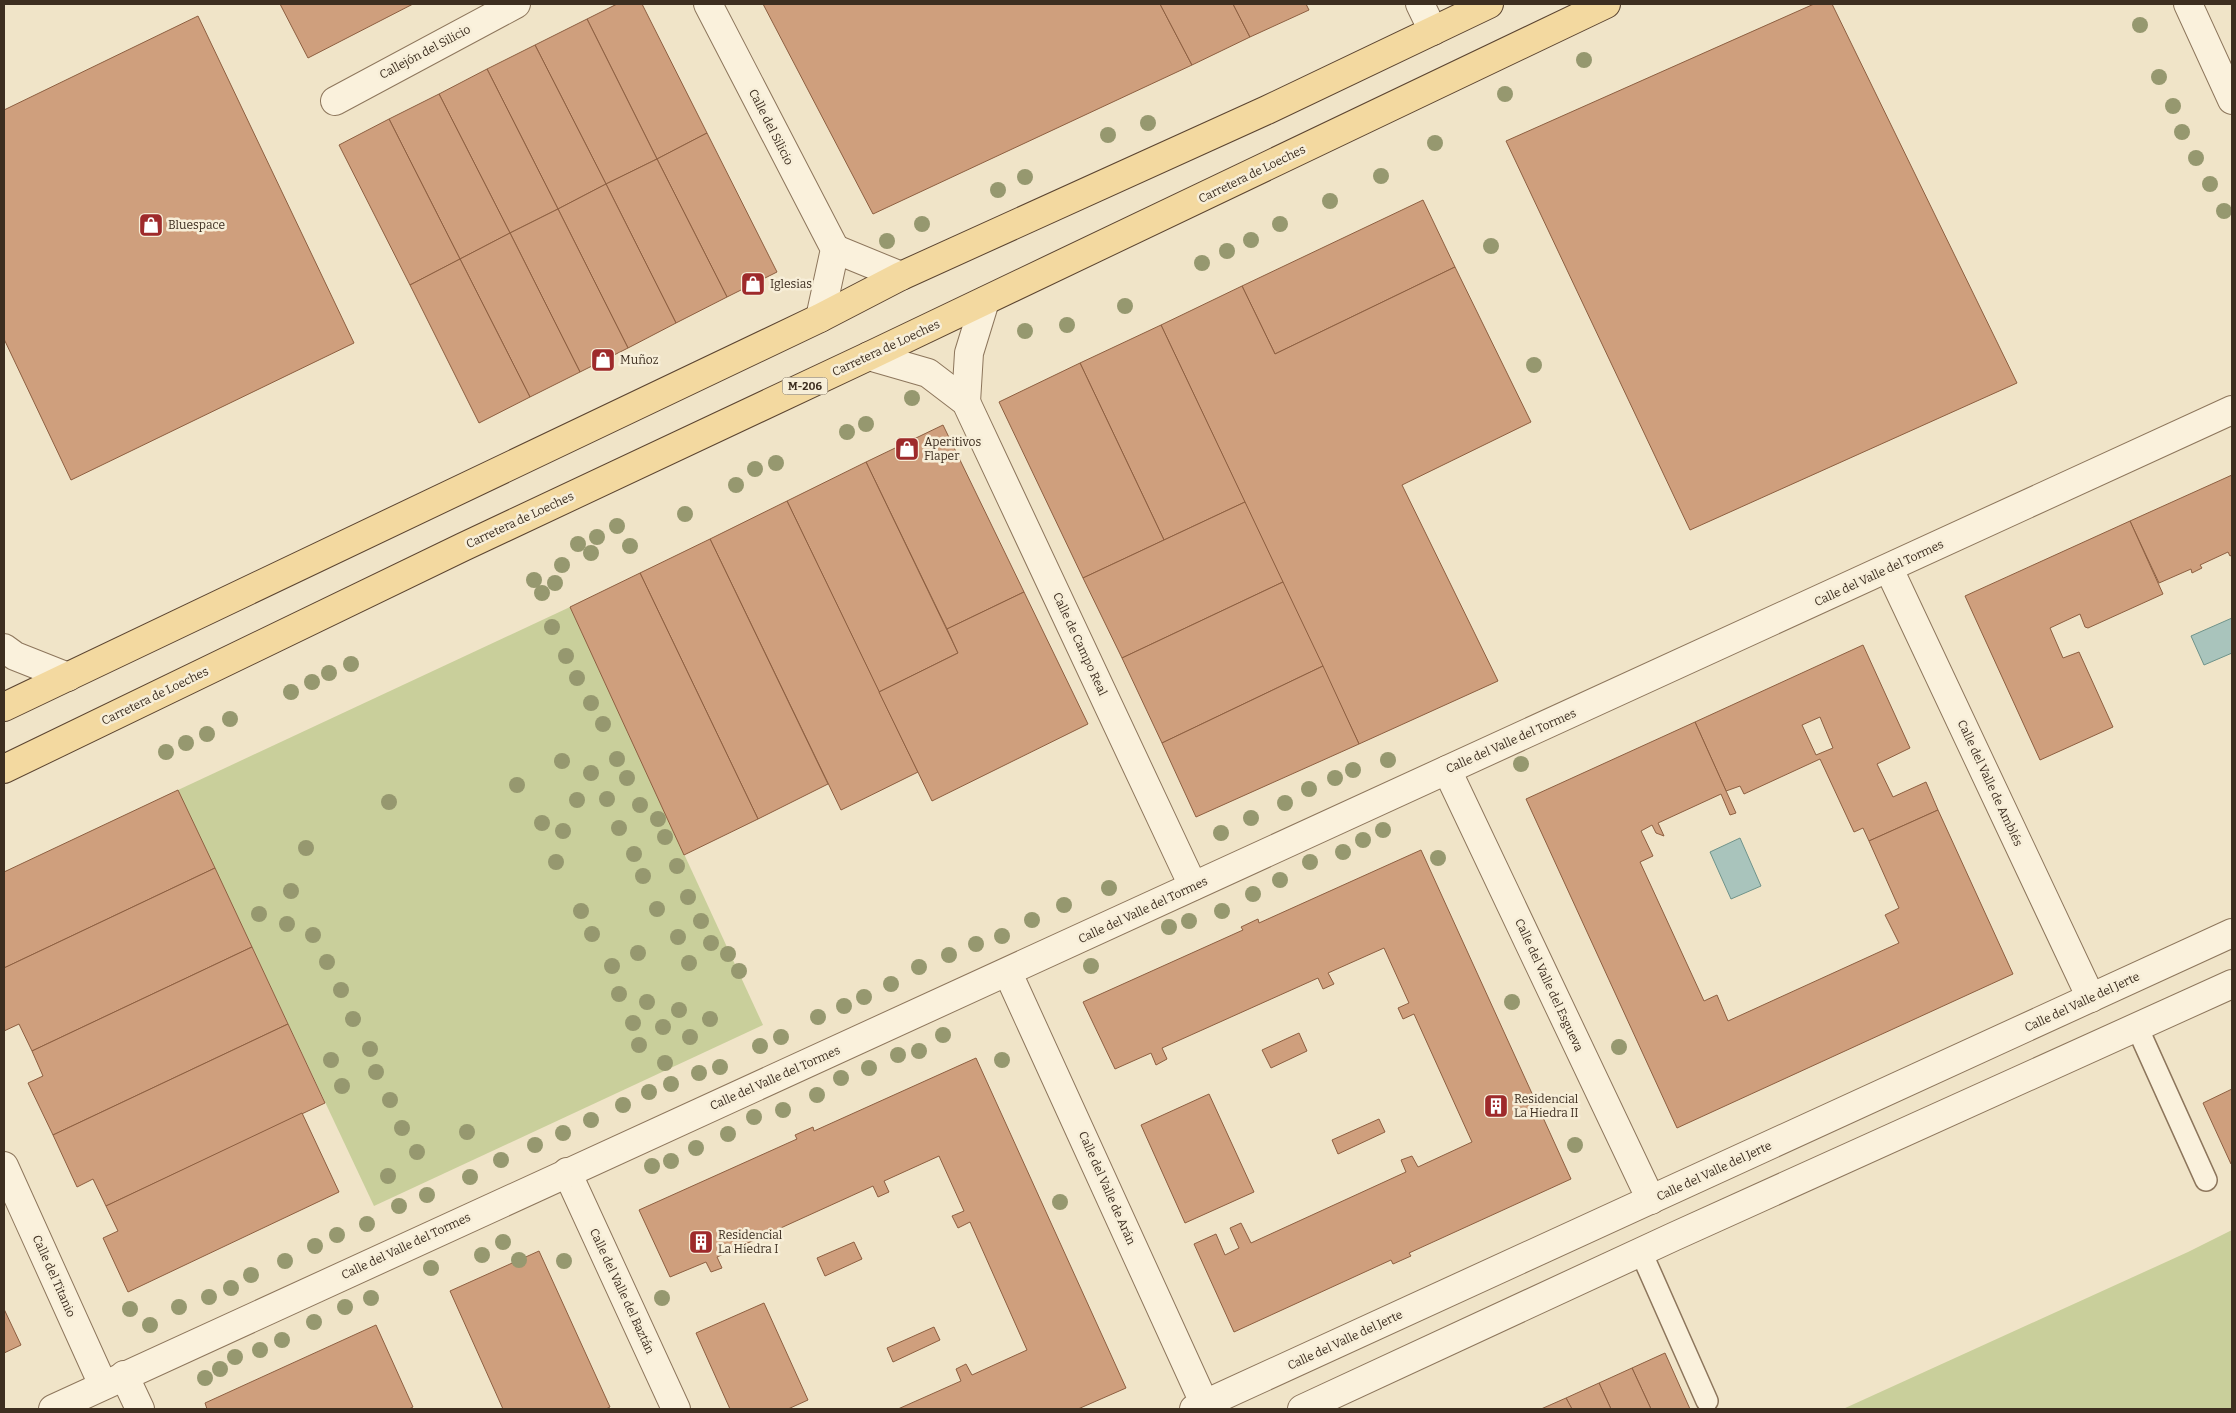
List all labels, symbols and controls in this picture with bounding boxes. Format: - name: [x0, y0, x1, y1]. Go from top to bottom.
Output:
- street label: Callejón del Silicio: [377, 22, 473, 82]
- street label: Calle del Silicio: [746, 87, 796, 167]
- street label: Carretera de Loeches: [1196, 142, 1308, 206]
- shop icon: Bluespace: [138, 212, 164, 238]
- place label: Bluespace: [168, 218, 225, 232]
- shop icon: Iglesias: [740, 271, 766, 297]
- place label: Iglesias: [770, 277, 812, 291]
- street label: Carretera de Loeches: [830, 317, 942, 379]
- shop icon: Muñoz: [590, 347, 616, 373]
- place label: Muñoz: [620, 353, 659, 367]
- road number: M-206: [782, 378, 828, 394]
- place label: Aperitivos Flaper: [924, 435, 981, 463]
- shop icon: Aperitivos Flaper: [894, 436, 920, 462]
- street label: Carretera de Loeches: [464, 489, 576, 551]
- street label: Calle del Valle del Tormes: [1812, 537, 1946, 609]
- street label: Calle de Campo Real: [1050, 590, 1110, 698]
- street label: Carretera de Loeches: [99, 664, 211, 728]
- street label: Calle del Valle del Tormes: [1444, 706, 1578, 776]
- street label: Calle del Valle de Amblés: [1955, 718, 2026, 849]
- street label: Calle del Valle del Tormes: [1076, 874, 1210, 946]
- street label: Calle del Valle del Esgueva: [1512, 916, 1586, 1054]
- street label: Calle del Valle del Jerte: [2022, 969, 2142, 1035]
- street label: Calle del Valle del Tormes: [708, 1043, 842, 1113]
- place label: Residencial La Hiedra II: [1514, 1092, 1579, 1120]
- building icon: Residencial La Hiedra II: [1483, 1093, 1509, 1119]
- street label: Calle del Valle de Arán: [1076, 1129, 1139, 1247]
- street label: Calle del Valle del Jerte: [1654, 1138, 1774, 1204]
- street label: Calle del Valle del Tormes: [339, 1210, 473, 1282]
- street label: Calle del Valle del Baztán: [587, 1226, 657, 1356]
- place label: Residencial La Hiedra I: [718, 1228, 783, 1256]
- building icon: Residencial La Hiedra I: [688, 1229, 714, 1255]
- street label: Calle del Titanio: [30, 1233, 78, 1319]
- street label: Calle del Valle del Jerte: [1285, 1307, 1405, 1373]

